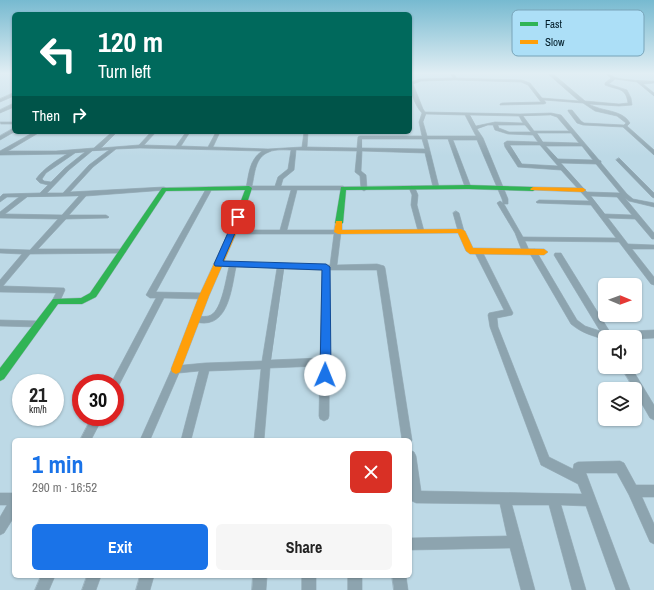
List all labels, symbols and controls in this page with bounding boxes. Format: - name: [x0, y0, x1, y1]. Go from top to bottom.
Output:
- legend: [512, 10, 644, 56]
- text: Fast: [545, 17, 563, 31]
- text: 120 m: [98, 23, 163, 61]
- icon: left: [32, 28, 84, 80]
- text: Slow: [545, 35, 565, 49]
- text: Turn left: [98, 59, 151, 84]
- icon: right: [68, 104, 90, 126]
- text: Then: [32, 105, 60, 126]
- pin: [221, 200, 255, 234]
- icon: arrive: [227, 206, 249, 228]
- north arrow: [598, 278, 642, 322]
- map controls: [598, 278, 642, 426]
- button: sound: [598, 330, 642, 374]
- position arrow: [304, 354, 346, 396]
- speed limit sign: 30: [72, 374, 124, 426]
- text: 21: [29, 381, 47, 408]
- button: layers: [598, 382, 642, 426]
- text: km/h: [29, 403, 47, 416]
- text: 1 min: [32, 448, 83, 480]
- button: close: [350, 451, 392, 493]
- text: 290 m · 16:52: [32, 479, 97, 496]
- button: Exit: [32, 524, 208, 570]
- button: Share: [216, 524, 392, 570]

